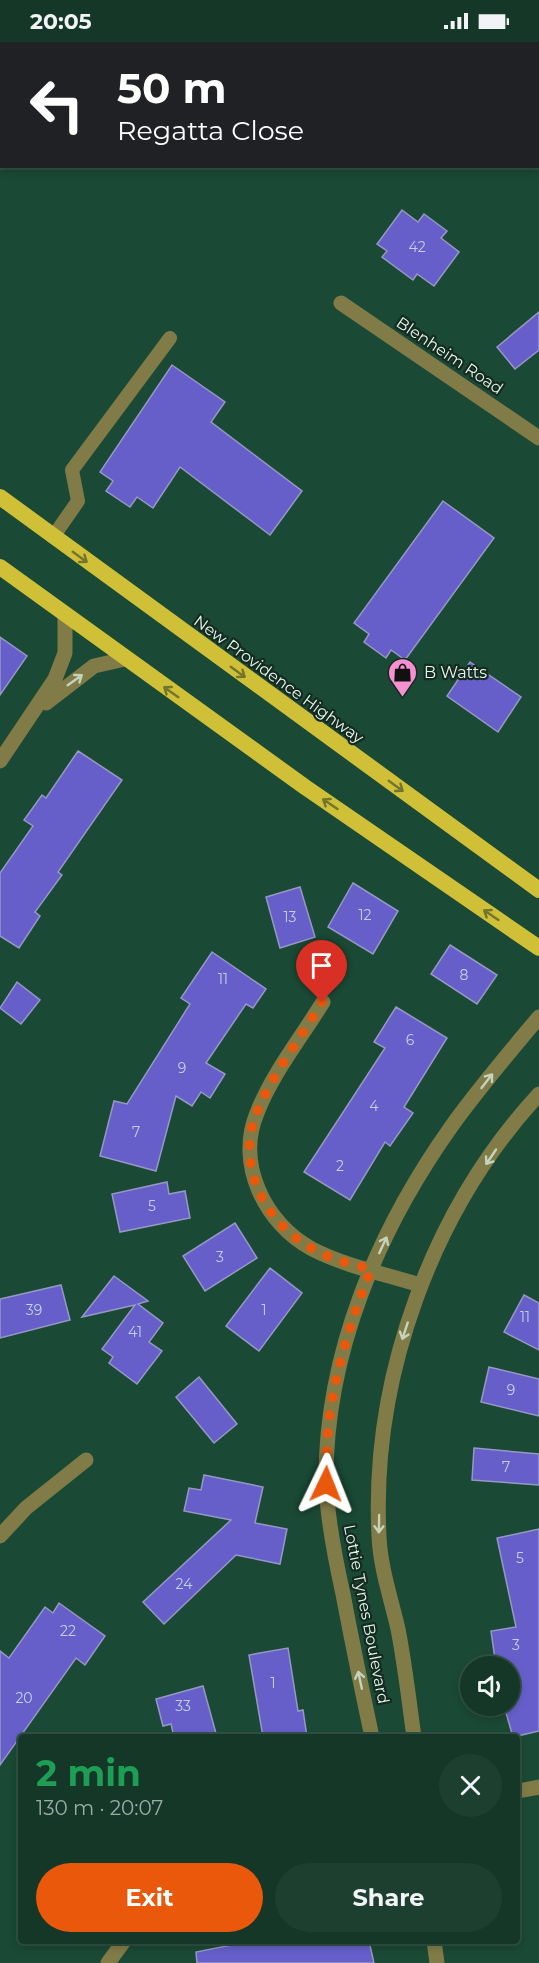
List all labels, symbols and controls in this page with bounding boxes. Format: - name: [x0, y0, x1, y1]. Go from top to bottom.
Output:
- text: 20:05: [30, 8, 92, 35]
- text: 50 m: [117, 62, 226, 114]
- icon: left: [18, 66, 96, 144]
- text: Regatta Close: [117, 114, 304, 147]
- house number: 42: [408, 238, 426, 256]
- street label: Blenheim Road: [393, 313, 507, 398]
- one-way arrow: [72, 551, 88, 563]
- street label: New Providence Highway: [190, 611, 368, 748]
- shop icon: B Watts: [387, 656, 419, 698]
- place label: B Watts: [424, 663, 487, 682]
- one-way arrow: [230, 666, 246, 678]
- one-way arrow: [66, 674, 83, 686]
- one-way arrow: [163, 685, 179, 698]
- one-way arrow: [387, 780, 403, 792]
- one-way arrow: [322, 798, 339, 810]
- house number: 12: [358, 906, 372, 924]
- house number: 13: [284, 908, 297, 926]
- one-way arrow: [483, 909, 499, 921]
- pin: [296, 940, 347, 1002]
- icon: arrive: [305, 949, 338, 982]
- house number: 8: [460, 966, 469, 984]
- house number: 11: [218, 970, 228, 988]
- house number: 6: [406, 1031, 415, 1049]
- house number: 9: [178, 1059, 186, 1077]
- one-way arrow: [481, 1073, 493, 1089]
- house number: 4: [369, 1097, 379, 1115]
- house number: 7: [132, 1123, 140, 1141]
- one-way arrow: [485, 1149, 497, 1165]
- house number: 2: [336, 1157, 344, 1175]
- house number: 5: [148, 1197, 156, 1215]
- one-way arrow: [377, 1236, 389, 1254]
- house number: 3: [216, 1248, 224, 1266]
- house number: 39: [26, 1301, 42, 1319]
- house number: 1: [261, 1301, 267, 1319]
- house number: 11: [520, 1308, 530, 1326]
- one-way arrow: [399, 1321, 410, 1340]
- house number: 41: [128, 1323, 142, 1341]
- house number: 9: [507, 1381, 515, 1399]
- position arrow: [294, 1452, 358, 1516]
- house number: 7: [502, 1458, 510, 1476]
- one-way arrow: [373, 1513, 385, 1533]
- street label: Lottie Tynes Boulevard: [340, 1523, 393, 1705]
- house number: 5: [516, 1549, 524, 1567]
- house number: 24: [176, 1575, 193, 1593]
- house number: 22: [60, 1622, 76, 1640]
- house number: 3: [512, 1636, 520, 1654]
- map controls: [460, 1656, 520, 1716]
- button: sound: [460, 1656, 520, 1716]
- one-way arrow: [354, 1671, 365, 1690]
- house number: 1: [270, 1674, 276, 1692]
- house number: 20: [15, 1689, 33, 1707]
- house number: 33: [175, 1697, 191, 1715]
- text: 2 min: [36, 1751, 141, 1795]
- button: close: [439, 1754, 502, 1817]
- text: 130 m · 20:07: [36, 1796, 163, 1820]
- button: Exit: [36, 1863, 263, 1932]
- button: Share: [275, 1863, 502, 1932]

